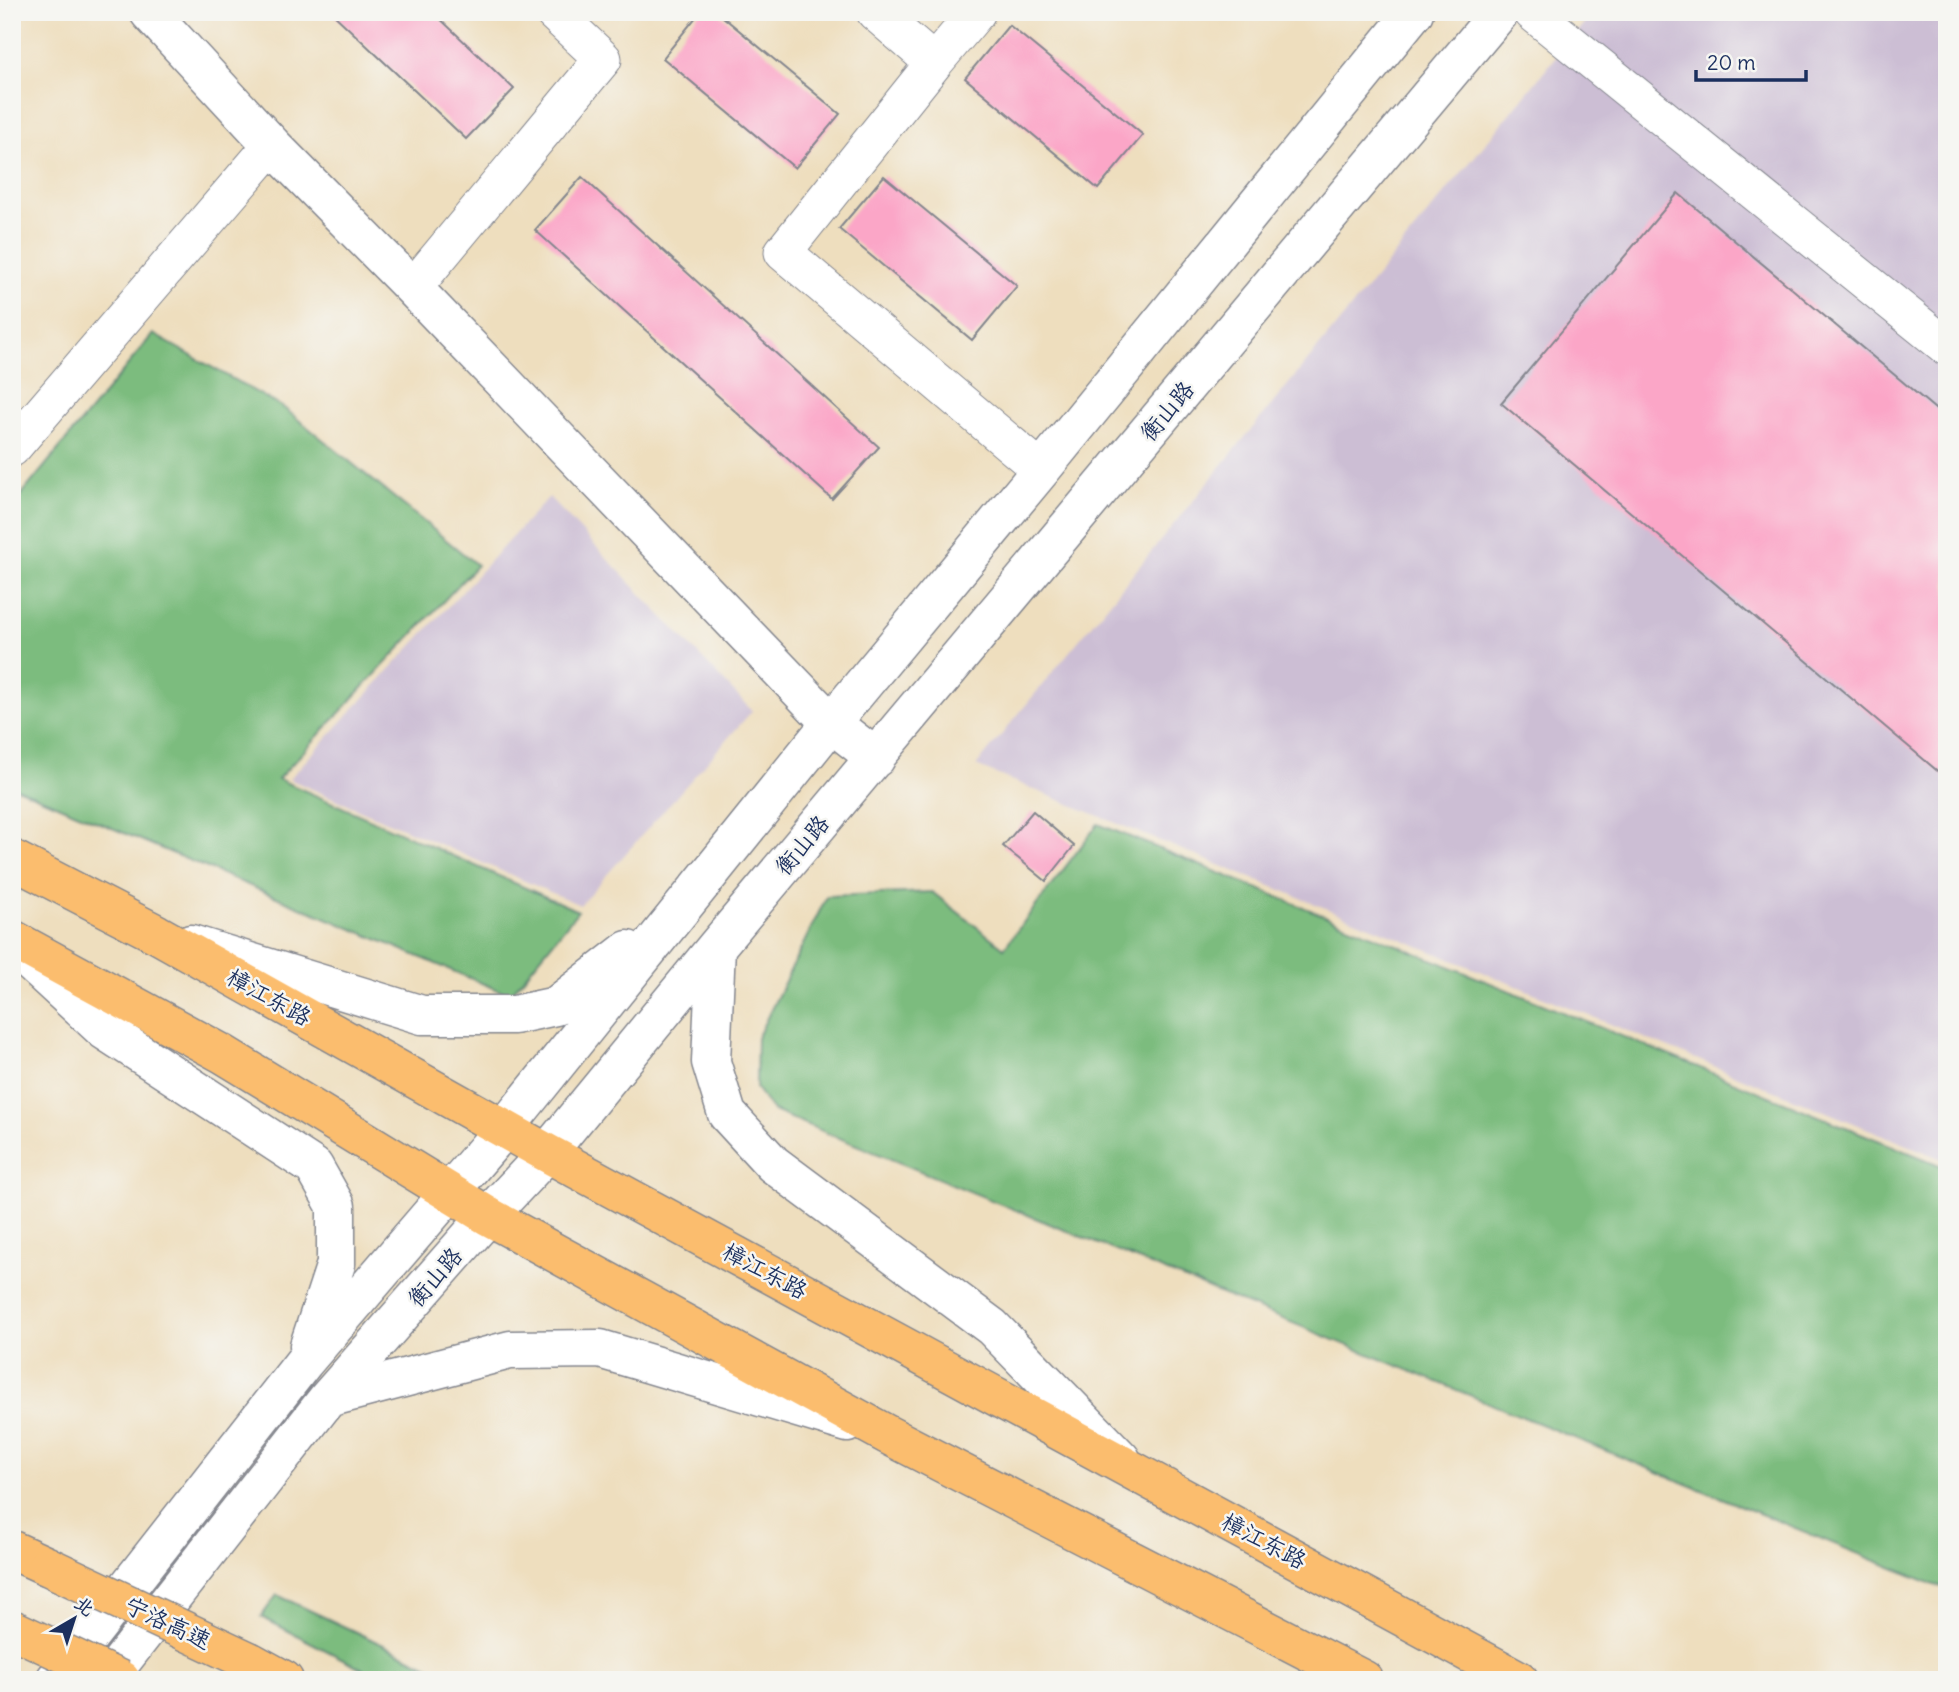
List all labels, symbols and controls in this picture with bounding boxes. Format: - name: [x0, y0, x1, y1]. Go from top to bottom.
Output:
- scale bar: [1696, 38, 1807, 82]
- text: 20 m: [1707, 49, 1756, 76]
- street label: 衡山路: [1133, 375, 1200, 446]
- street label: 衡山路: [768, 809, 835, 880]
- street label: 樟江东路: [222, 962, 317, 1032]
- street label: 樟江东路: [718, 1236, 813, 1305]
- street label: 衡山路: [401, 1241, 468, 1312]
- street label: 樟江东路: [1217, 1506, 1312, 1575]
- north arrow: [38, 1584, 108, 1654]
- text: 北: [70, 1590, 100, 1621]
- street label: 宁洛高速: [120, 1590, 216, 1655]

